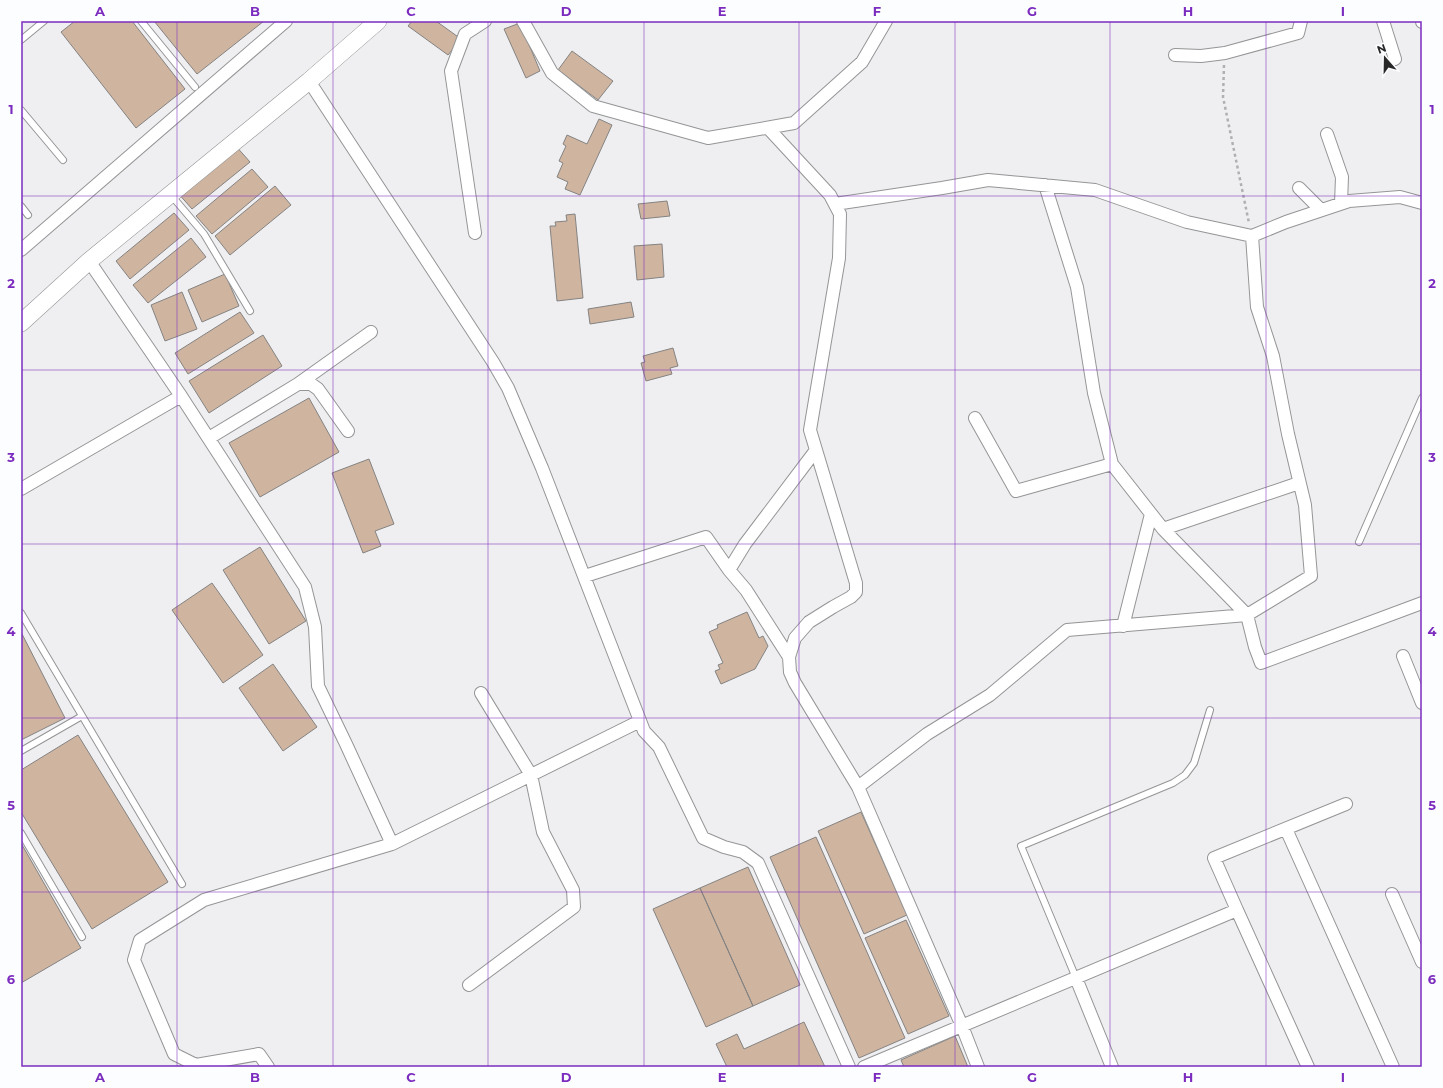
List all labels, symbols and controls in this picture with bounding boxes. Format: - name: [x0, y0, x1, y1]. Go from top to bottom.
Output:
- text: A: [94, 3, 106, 19]
- text: B: [250, 3, 260, 19]
- text: C: [406, 3, 416, 19]
- text: D: [561, 3, 572, 19]
- text: E: [718, 3, 727, 19]
- text: F: [873, 3, 881, 19]
- text: G: [1027, 3, 1037, 19]
- text: H: [1183, 3, 1193, 19]
- text: I: [1341, 3, 1345, 19]
- north arrow: [1365, 38, 1405, 78]
- text: N: [1375, 41, 1388, 57]
- text: 1: [8, 101, 14, 117]
- text: 1: [1429, 101, 1435, 117]
- text: 2: [7, 275, 15, 291]
- text: 2: [1428, 275, 1436, 291]
- text: 3: [6, 449, 15, 465]
- text: 3: [1427, 449, 1436, 465]
- text: 4: [7, 623, 16, 639]
- text: 4: [1428, 623, 1437, 639]
- text: 5: [7, 797, 15, 813]
- text: 5: [1428, 797, 1436, 813]
- text: 6: [7, 971, 16, 987]
- text: 6: [1428, 971, 1437, 987]
- text: A: [94, 1069, 106, 1085]
- text: B: [250, 1069, 260, 1085]
- text: C: [406, 1069, 416, 1085]
- text: D: [561, 1069, 572, 1085]
- text: E: [718, 1069, 727, 1085]
- text: F: [873, 1069, 881, 1085]
- text: G: [1027, 1069, 1037, 1085]
- text: H: [1183, 1069, 1193, 1085]
- text: I: [1341, 1069, 1345, 1085]

